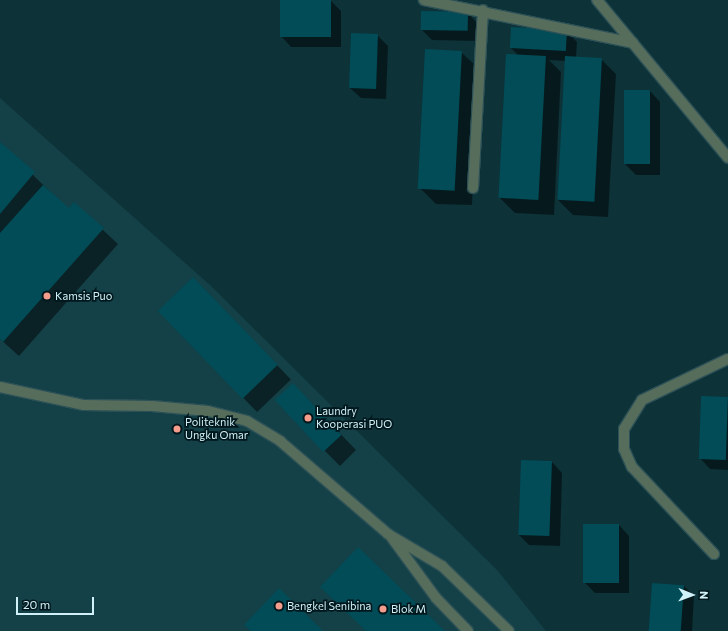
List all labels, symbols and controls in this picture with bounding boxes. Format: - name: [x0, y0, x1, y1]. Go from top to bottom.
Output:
- place label: Kamsis Puo: [55, 289, 112, 303]
- marker: Kamsis Puo: [42, 291, 52, 301]
- place label: Laundry Kooperasi PUO: [316, 405, 392, 431]
- marker: Laundry Kooperasi PUO: [303, 413, 313, 423]
- place label: Politeknik Ungku Omar: [185, 416, 248, 442]
- marker: Politeknik Ungku Omar: [172, 424, 182, 434]
- north arrow: [672, 575, 712, 615]
- scale bar: [18, 589, 96, 615]
- text: N: [698, 591, 711, 599]
- text: 20 m: [23, 597, 50, 611]
- place label: Bengkel Senibina: [287, 599, 371, 613]
- marker: Bengkel Senibina: [274, 601, 284, 611]
- place label: Blok M: [391, 602, 426, 616]
- marker: Blok M: [378, 604, 388, 614]

